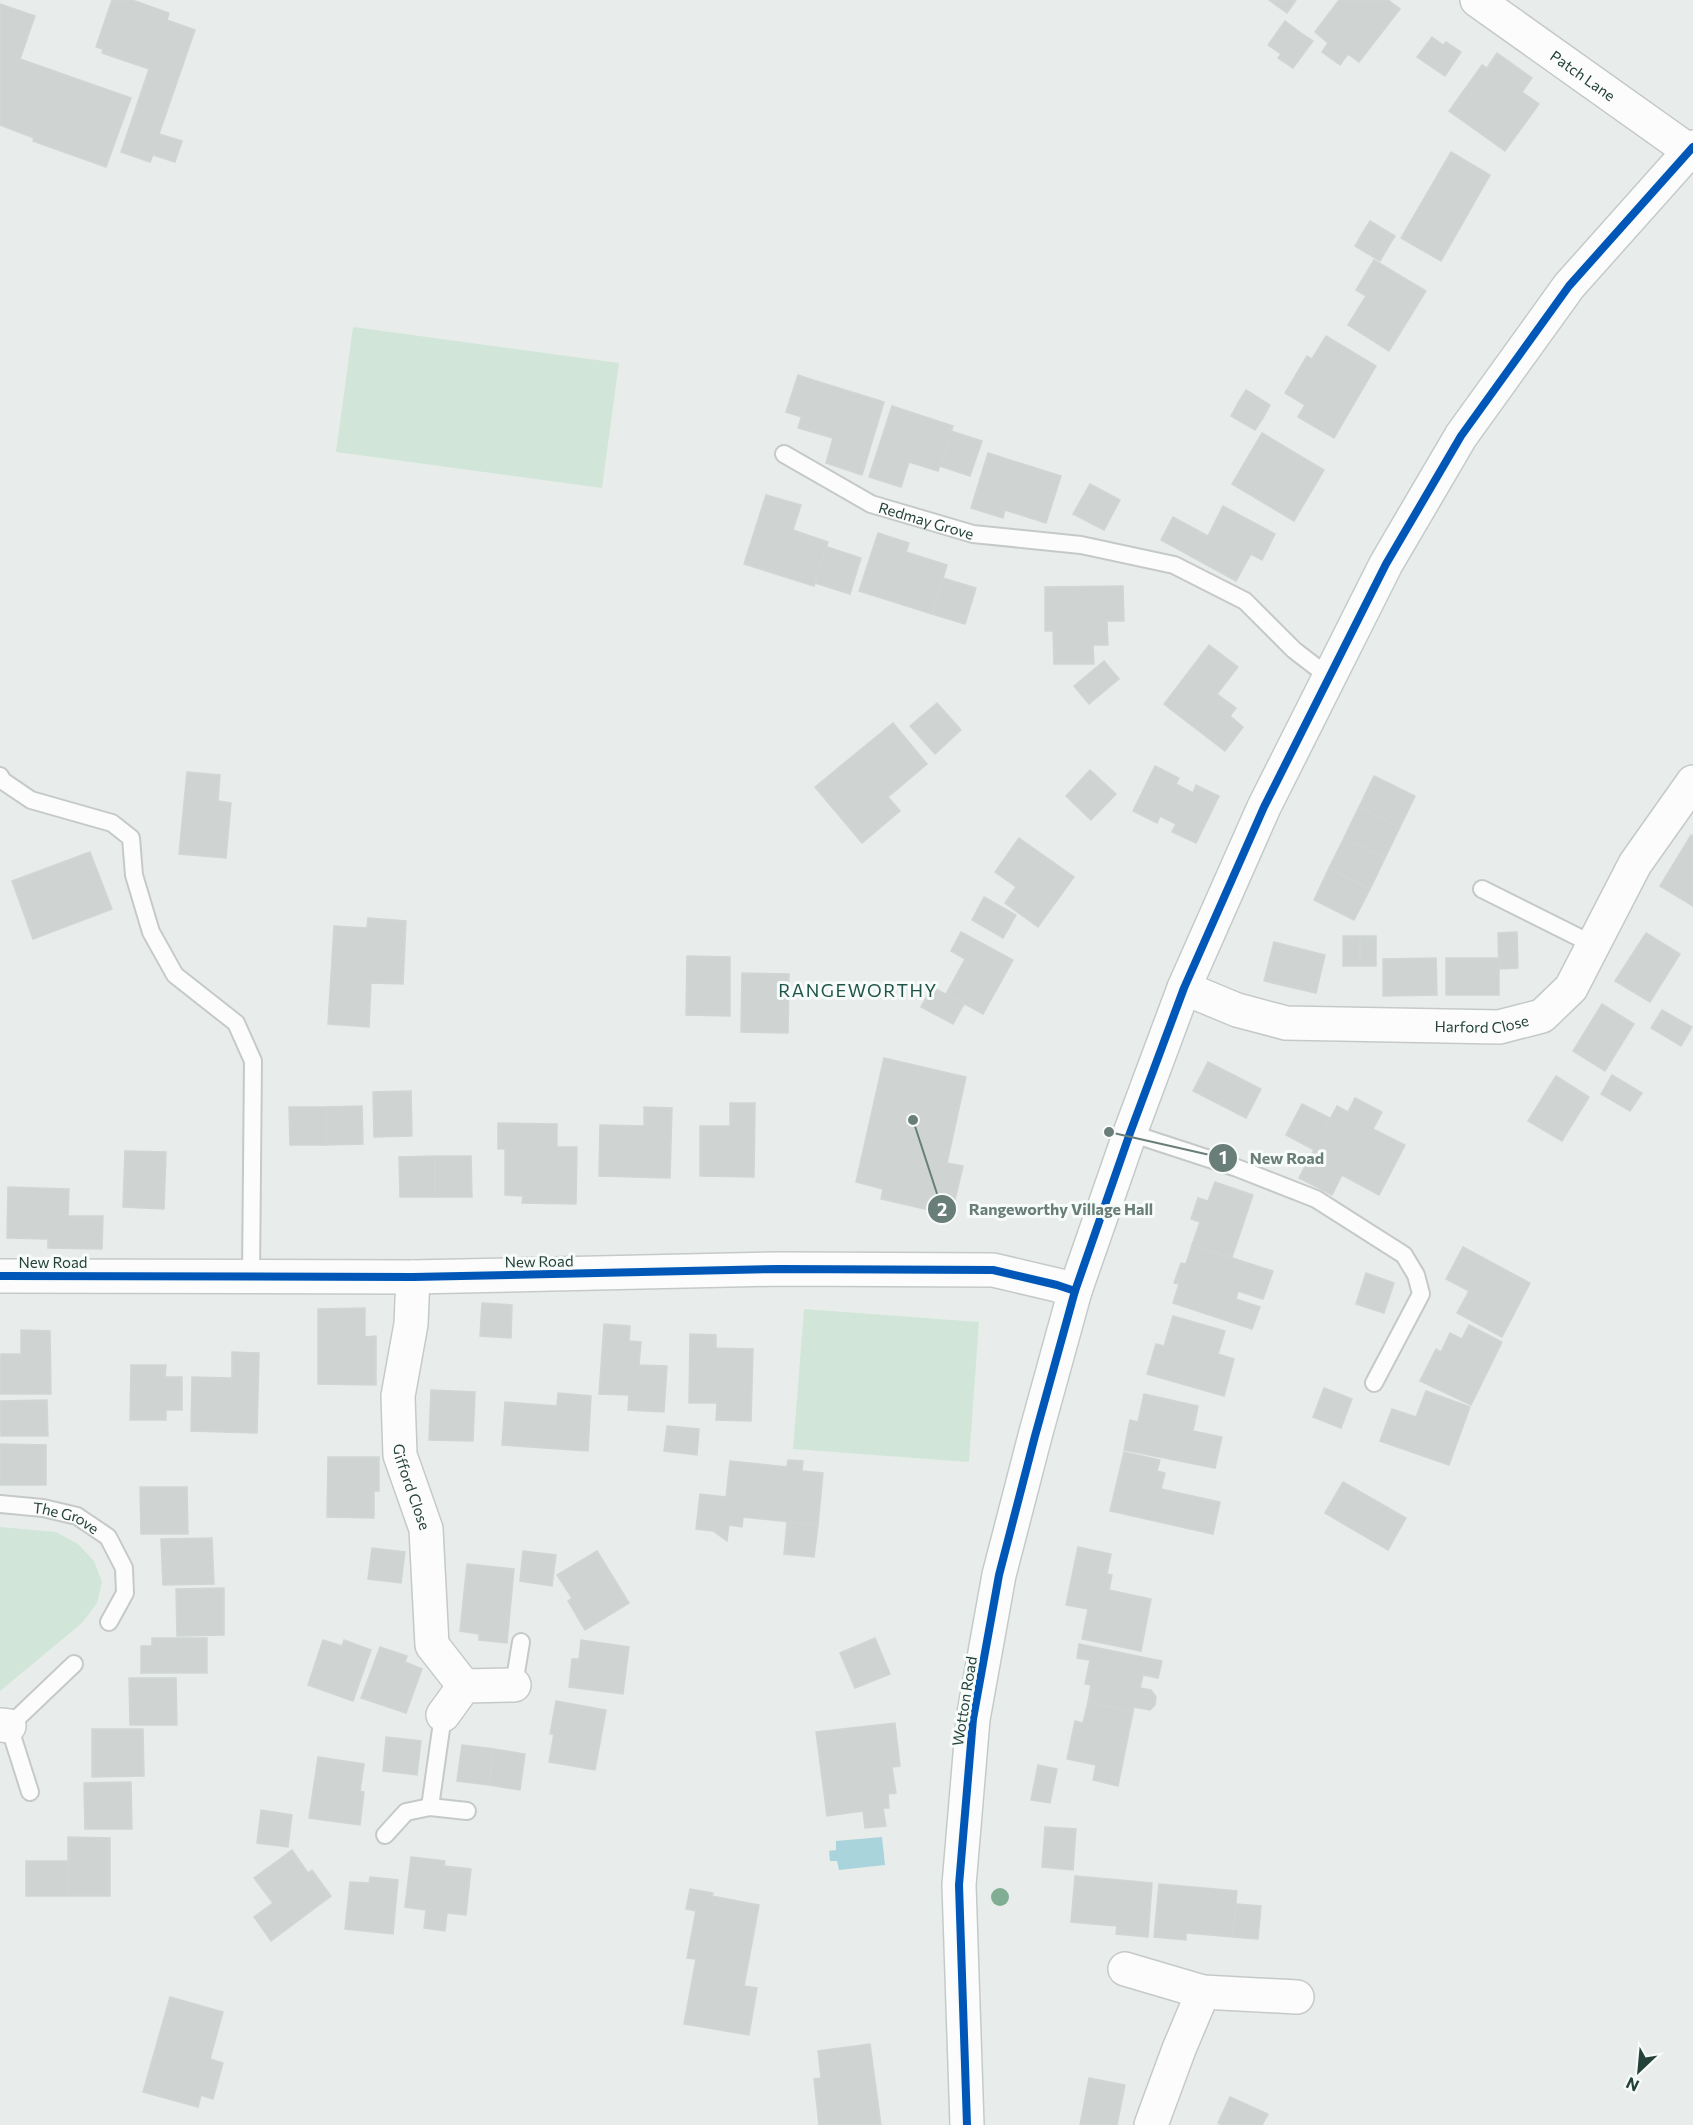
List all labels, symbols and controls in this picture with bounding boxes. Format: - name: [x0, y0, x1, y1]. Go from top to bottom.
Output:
- street label: Patch Lane: [1547, 46, 1619, 104]
- street label: Redmay Grove: [877, 498, 976, 543]
- district label: RANGEWORTHY: [778, 979, 938, 1001]
- street label: Harford Close: [1434, 1011, 1531, 1036]
- callout: New Road: [1208, 1141, 1336, 1175]
- text: 1: [1219, 1146, 1227, 1168]
- text: New Road: [1250, 1148, 1324, 1167]
- callout: Rangeworthy Village Hall: [927, 1192, 1166, 1226]
- text: 2: [937, 1198, 947, 1220]
- text: Rangeworthy Village Hall: [969, 1199, 1153, 1218]
- street label: New Road: [504, 1251, 574, 1271]
- street label: New Road: [19, 1253, 87, 1271]
- street label: Gifford Close: [391, 1444, 435, 1532]
- street label: The Grove: [32, 1498, 103, 1537]
- street label: Wotton Road: [948, 1655, 980, 1747]
- north arrow: [1609, 2041, 1669, 2101]
- text: N: [1623, 2074, 1642, 2096]

